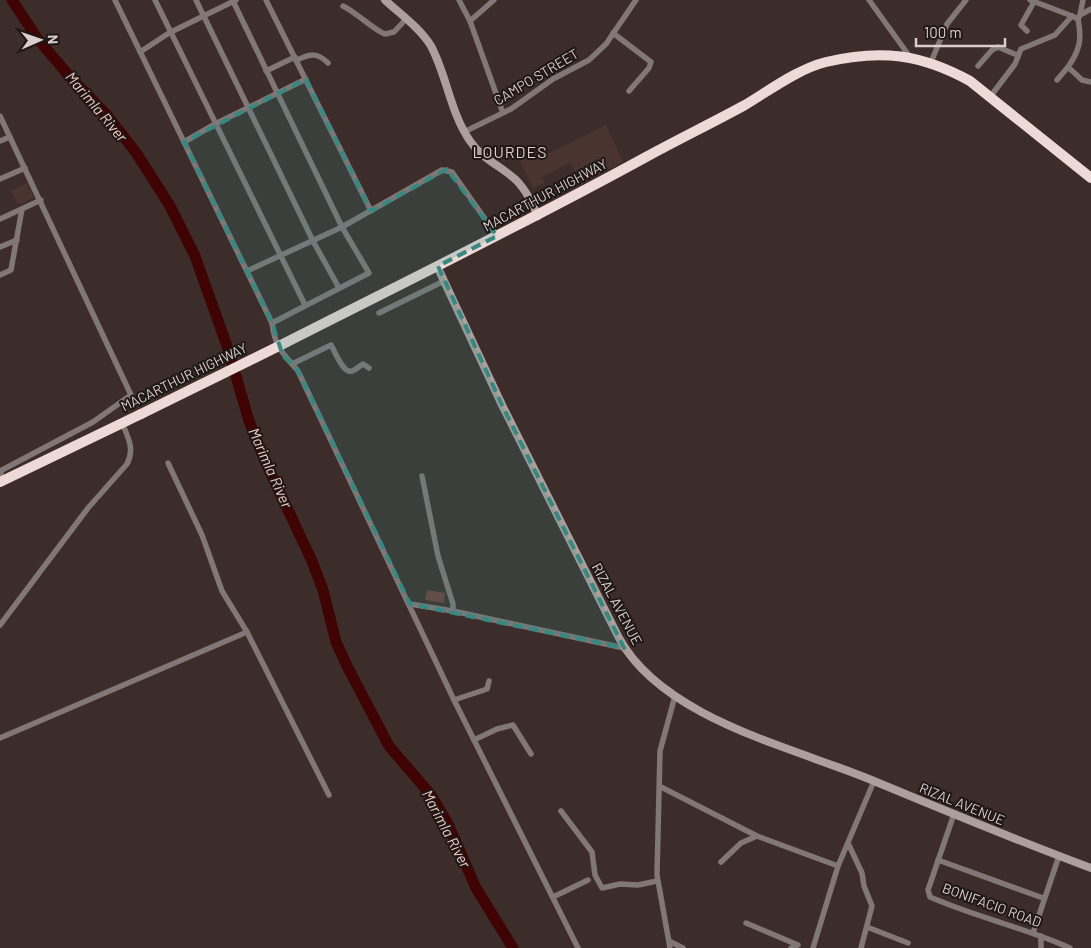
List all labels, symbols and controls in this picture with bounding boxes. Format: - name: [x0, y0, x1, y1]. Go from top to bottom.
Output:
- north arrow: [15, 15, 65, 65]
- scale bar: [916, 15, 1005, 47]
- text: 100 m: [924, 23, 962, 41]
- text: N: [45, 35, 62, 44]
- street label: CAMPO STREET: [490, 45, 581, 109]
- water label: Marimla River: [62, 68, 132, 146]
- district label: LOURDES: [472, 142, 548, 161]
- street label: MACARTHUR HIGHWAY: [480, 155, 610, 235]
- street label: MACARTHUR HIGHWAY: [118, 339, 250, 415]
- water label: Marimla River: [245, 425, 297, 511]
- street label: RIZAL AVENUE: [589, 560, 646, 648]
- street label: RIZAL AVENUE: [917, 779, 1007, 828]
- water label: Marimla River: [419, 786, 475, 871]
- street label: BONIFACIO ROAD: [940, 879, 1044, 930]

